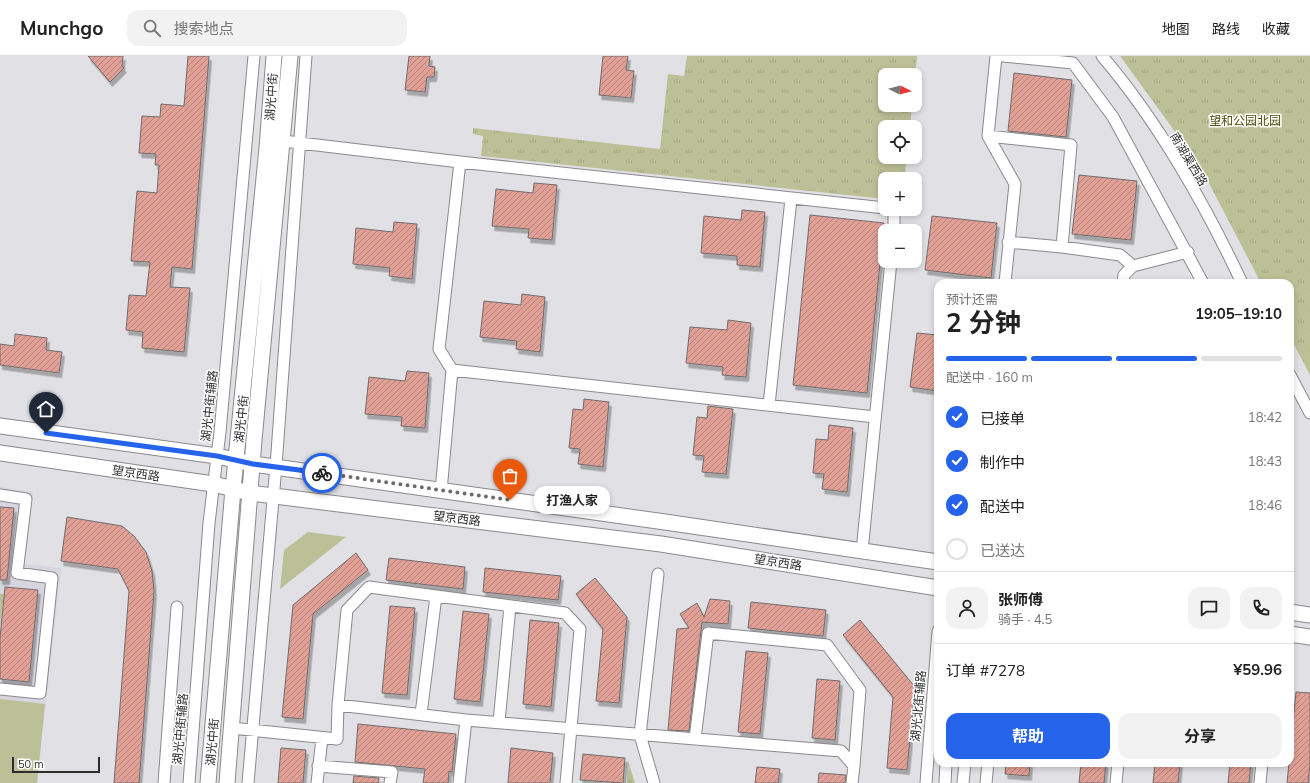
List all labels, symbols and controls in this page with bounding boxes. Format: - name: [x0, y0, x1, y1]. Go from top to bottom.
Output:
- search box: [127, 10, 407, 46]
- text: Munchgo: [20, 16, 103, 40]
- icon: search: [141, 17, 163, 39]
- text: 搜索地点: [173, 19, 233, 38]
- text: 地图: [1162, 20, 1190, 38]
- text: 路线: [1212, 20, 1240, 38]
- text: 收藏: [1262, 20, 1290, 38]
- north arrow: [878, 68, 922, 112]
- map controls: [878, 68, 922, 268]
- street label: 湖光中街: [262, 73, 280, 121]
- park label: 望和公园北园: [1209, 113, 1281, 128]
- button: locate: [878, 120, 922, 164]
- street label: 南湖渠西路: [1167, 129, 1211, 189]
- button: +: [878, 172, 922, 216]
- button: −: [878, 224, 922, 268]
- text: 预计还需: [946, 291, 998, 307]
- text: 19:05–19:10: [1195, 304, 1282, 323]
- text: 2 分钟: [946, 306, 1021, 339]
- street label: 湖光中街辅路: [198, 369, 220, 443]
- text: 配送中 · 160 m: [946, 369, 1033, 385]
- pin: [29, 392, 63, 433]
- street label: 湖光中街: [231, 394, 251, 444]
- icon: home: [35, 398, 57, 420]
- icon: check: [946, 406, 968, 428]
- text: 已接单: [980, 409, 1025, 428]
- text: 18:42: [1248, 409, 1282, 425]
- icon: check: [946, 450, 968, 472]
- courier: [302, 453, 342, 493]
- text: 制作中: [980, 453, 1025, 472]
- text: 18:43: [1248, 453, 1282, 469]
- pin: [493, 459, 527, 500]
- street label: 望京西路: [111, 462, 161, 484]
- icon: bike: [311, 462, 333, 484]
- icon: bag: [499, 465, 521, 487]
- callout: 打渔人家: [534, 486, 610, 514]
- text: 打渔人家: [546, 492, 598, 508]
- icon: check: [946, 494, 968, 516]
- text: 配送中: [980, 497, 1025, 516]
- text: 18:46: [1248, 497, 1282, 513]
- street label: 望京西路: [432, 508, 482, 528]
- text: 已送达: [980, 541, 1025, 560]
- street label: 望京西路: [753, 551, 803, 573]
- button: person: [946, 587, 988, 629]
- button: chat: [1188, 587, 1230, 629]
- button: phone: [1240, 587, 1282, 629]
- text: 张师傅: [998, 590, 1043, 609]
- text: 骑手 · 4.5: [998, 611, 1052, 627]
- text: ¥59.96: [1233, 660, 1282, 679]
- text: 订单 #7278: [946, 661, 1025, 680]
- street label: 湖光北街辅路: [907, 669, 929, 743]
- street label: 湖光中街辅路: [169, 692, 191, 766]
- button: 帮助: [946, 713, 1110, 759]
- button: 分享: [1118, 713, 1282, 759]
- street label: 湖光中街: [202, 717, 222, 767]
- scale bar: [12, 755, 100, 774]
- text: 50 m: [18, 757, 44, 771]

